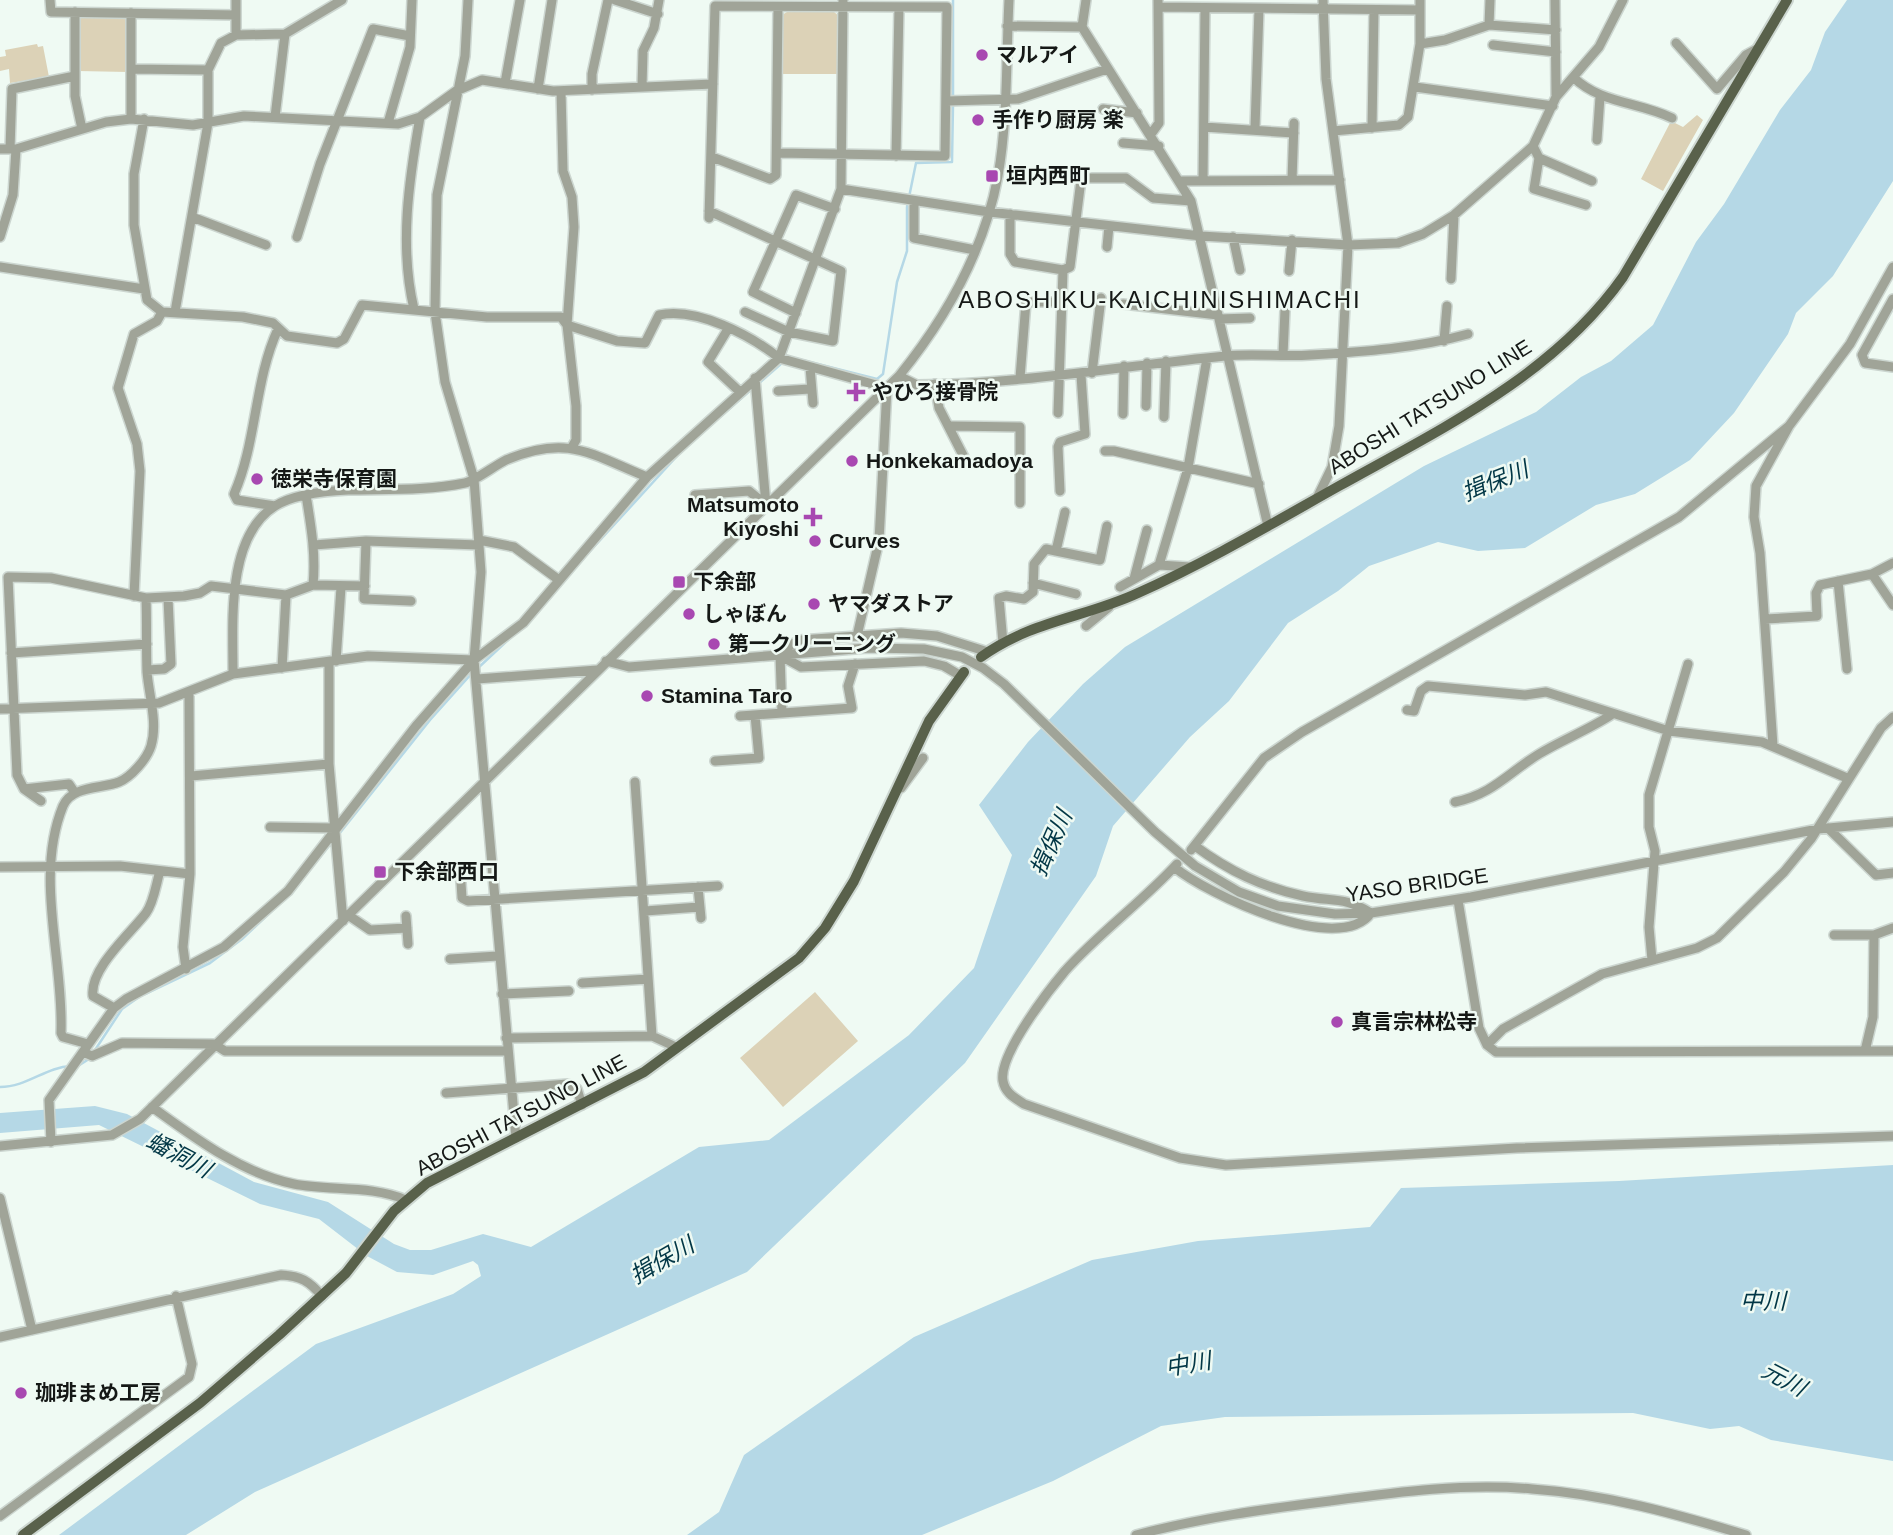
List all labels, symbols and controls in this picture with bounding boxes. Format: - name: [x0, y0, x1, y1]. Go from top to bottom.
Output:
- place label: マルアイ: [996, 43, 1079, 66]
- marker: マルアイ: [974, 47, 990, 63]
- place label: 手作り厨房 楽: [992, 108, 1124, 131]
- marker: 手作り厨房 楽: [970, 112, 986, 128]
- place label: 垣内西町: [1006, 164, 1090, 187]
- marker: 垣内西町: [984, 168, 1000, 184]
- district label: ABOSHIKU-KAICHINISHIMACHI: [958, 286, 1362, 313]
- street label: ABOSHI TATSUNO LINE: [1324, 335, 1535, 478]
- place label: やひろ接骨院: [872, 380, 998, 403]
- marker: やひろ接骨院: [846, 382, 866, 402]
- place label: Honkekamadoya: [866, 449, 1033, 472]
- marker: Honkekamadoya: [844, 453, 860, 469]
- water label: 揖保川: [1458, 455, 1535, 506]
- place label: 徳栄寺保育園: [271, 467, 397, 490]
- marker: 徳栄寺保育園: [249, 471, 265, 487]
- place label: Matsumoto Kiyoshi: [687, 493, 799, 540]
- marker: Matsumoto Kiyoshi: [805, 509, 821, 525]
- place label: Curves: [829, 529, 900, 552]
- marker: Curves: [807, 533, 823, 549]
- place label: 下余部: [693, 570, 756, 593]
- marker: 下余部: [671, 574, 687, 590]
- place label: ヤマダストア: [828, 592, 954, 615]
- marker: ヤマダストア: [806, 596, 822, 612]
- place label: しゃぼん: [703, 602, 787, 625]
- marker: しゃぼん: [681, 606, 697, 622]
- place label: 第一クリーニング: [728, 632, 896, 655]
- marker: 第一クリーニング: [706, 636, 722, 652]
- place label: Stamina Taro: [661, 684, 792, 707]
- marker: Stamina Taro: [639, 688, 655, 704]
- water label: 揖保川: [1025, 803, 1078, 880]
- place label: 下余部西口: [394, 860, 499, 883]
- street label: YASO BRIDGE: [1344, 863, 1489, 906]
- marker: 下余部西口: [372, 864, 388, 880]
- place label: 真言宗林松寺: [1351, 1010, 1477, 1033]
- marker: 真言宗林松寺: [1329, 1014, 1345, 1030]
- street label: ABOSHI TATSUNO LINE: [412, 1049, 630, 1180]
- water label: 蟠洞川: [142, 1127, 218, 1184]
- water label: 揖保川: [626, 1230, 701, 1289]
- water label: 中川: [1740, 1288, 1789, 1314]
- water label: 中川: [1163, 1347, 1216, 1381]
- water label: 元川: [1758, 1357, 1813, 1403]
- place label: 珈琲まめ工房: [35, 1381, 161, 1404]
- marker: 珈琲まめ工房: [13, 1385, 29, 1401]

